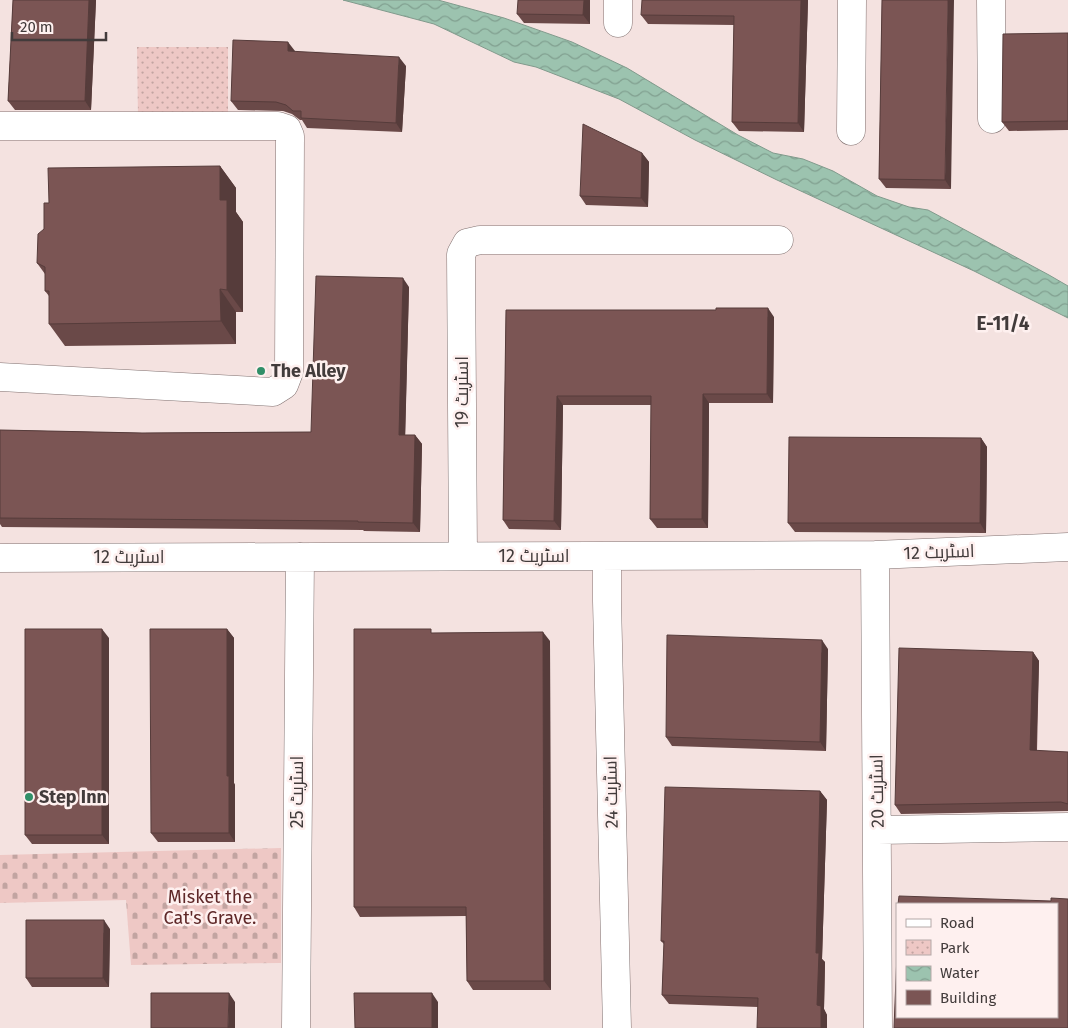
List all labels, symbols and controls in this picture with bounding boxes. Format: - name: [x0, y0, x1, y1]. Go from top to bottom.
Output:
- scale bar: [12, 10, 106, 42]
- text: 20 m: [20, 18, 53, 36]
- district label: E-11/4: [977, 312, 1030, 335]
- street label: اسٹریٹ 19: [451, 356, 473, 428]
- place label: The Alley: [271, 360, 346, 382]
- marker: The Alley: [255, 365, 267, 377]
- street label: اسٹریٹ 12: [903, 540, 975, 564]
- street label: اسٹریٹ 12: [498, 545, 570, 567]
- street label: اسٹریٹ 12: [93, 546, 165, 568]
- street label: اسٹریٹ 20: [865, 754, 889, 828]
- street label: اسٹریٹ 24: [599, 755, 623, 829]
- street label: اسٹریٹ 25: [286, 756, 308, 828]
- place label: Step Inn: [39, 786, 107, 808]
- marker: Step Inn: [23, 791, 35, 803]
- park label: Misket the Cat's Grave.: [164, 886, 256, 929]
- legend: [896, 903, 1058, 1018]
- text: Road: [940, 914, 975, 932]
- text: Park: [940, 939, 970, 957]
- text: Water: [940, 964, 979, 982]
- text: Building: [940, 989, 996, 1007]

